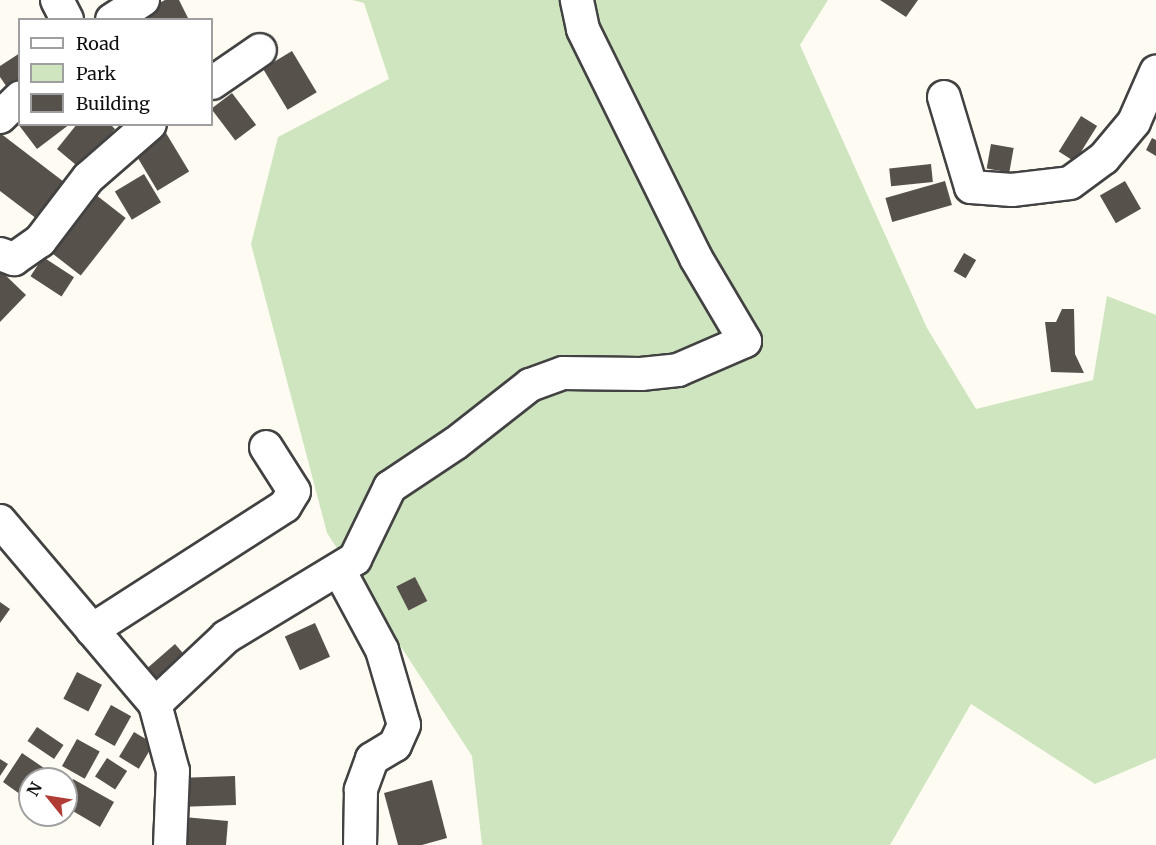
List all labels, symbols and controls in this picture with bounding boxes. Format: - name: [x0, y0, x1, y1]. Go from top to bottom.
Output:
- legend: [18, 18, 213, 126]
- text: Road: [76, 32, 120, 55]
- text: Park: [76, 62, 116, 85]
- text: Building: [76, 92, 150, 115]
- north arrow: [18, 767, 78, 827]
- text: N: [22, 779, 46, 799]

